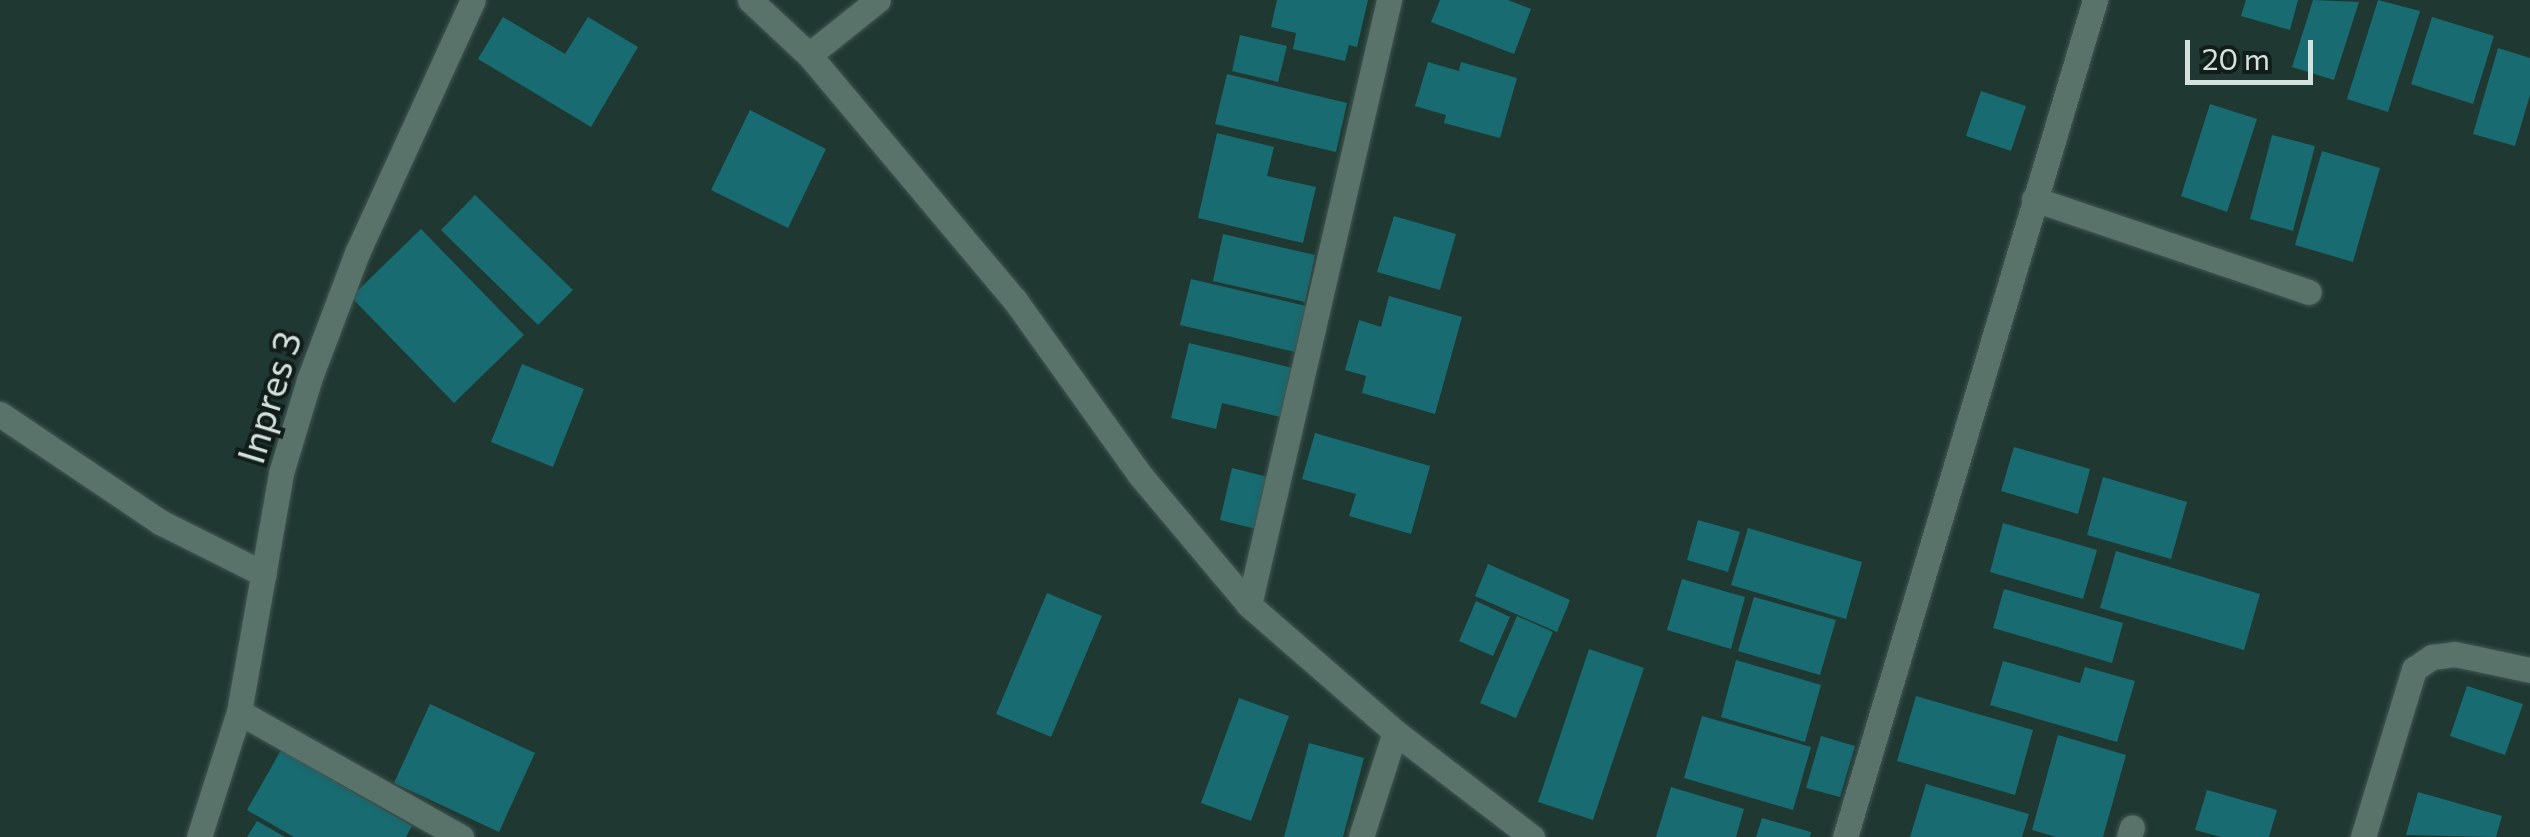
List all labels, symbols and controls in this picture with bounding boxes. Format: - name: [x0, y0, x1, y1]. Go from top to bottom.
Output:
- scale bar: [2190, 20, 2318, 82]
- text: 20 m: [2202, 39, 2270, 76]
- street label: Inpres 3: [226, 325, 310, 469]

